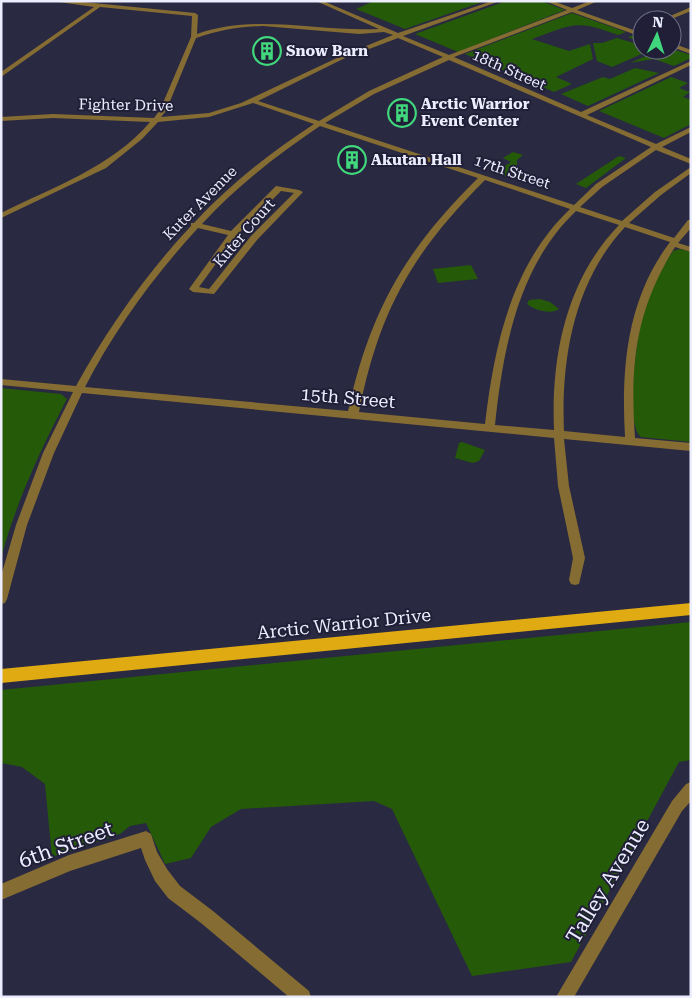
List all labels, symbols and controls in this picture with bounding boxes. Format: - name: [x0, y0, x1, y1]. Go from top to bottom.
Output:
- north arrow: [632, 10, 682, 60]
- text: N: [652, 14, 664, 30]
- building icon: Snow Barn: [252, 36, 282, 66]
- place label: Snow Barn: [286, 42, 368, 60]
- street label: 18th Street: [469, 46, 549, 94]
- street label: Fighter Drive: [78, 95, 174, 115]
- place label: Arctic Warrior Event Center: [421, 95, 530, 130]
- building icon: Arctic Warrior Event Center: [387, 98, 417, 128]
- building icon: Akutan Hall: [337, 145, 367, 175]
- place label: Akutan Hall: [371, 151, 462, 169]
- street label: 17th Street: [472, 151, 553, 193]
- street label: Kuter Avenue: [159, 162, 241, 244]
- street label: Kuter Court: [209, 195, 279, 271]
- street label: 15th Street: [300, 383, 396, 412]
- street label: Arctic Warrior Drive: [256, 604, 432, 643]
- street label: Talley Avenue: [561, 814, 655, 948]
- street label: 6th Street: [16, 817, 117, 873]

